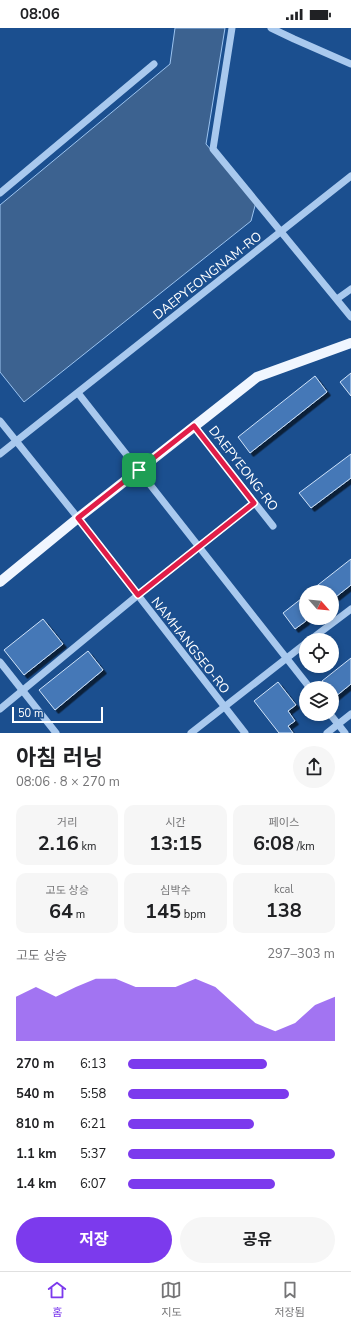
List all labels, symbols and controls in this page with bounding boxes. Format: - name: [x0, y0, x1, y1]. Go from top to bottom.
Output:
- text: 08:06: [20, 4, 60, 24]
- street label: DAEPYEONGNAM-RO: [149, 228, 266, 324]
- street label: DAEPYEONG-RO: [204, 422, 282, 515]
- pin: [122, 453, 156, 487]
- icon: arrive: [128, 459, 150, 481]
- north arrow: [299, 585, 339, 625]
- map controls: [299, 585, 339, 721]
- street label: NAMHANGSEO-RO: [147, 593, 234, 698]
- button: locate: [299, 633, 339, 673]
- button: layers: [299, 681, 339, 721]
- scale bar: [12, 705, 103, 724]
- text: 50 m: [18, 706, 43, 721]
- text: 아침 러닝: [16, 743, 103, 773]
- button: share: [293, 746, 335, 788]
- text: 08:06 · 8 × 270 m: [16, 773, 120, 791]
- text: 거리: [57, 815, 77, 830]
- text: 시간: [165, 815, 186, 830]
- text: 페이스: [269, 815, 299, 830]
- text: 2.16: [38, 830, 79, 857]
- text: 13:15: [149, 830, 202, 857]
- text: 6:08: [253, 830, 294, 857]
- text: km: [79, 839, 97, 854]
- text: /km: [294, 839, 315, 854]
- text: kcal: [274, 882, 294, 897]
- text: 고도 상승: [46, 883, 89, 898]
- text: 심박수: [160, 883, 191, 898]
- text: 138: [266, 897, 302, 924]
- text: 64: [49, 898, 73, 925]
- text: 145: [145, 898, 181, 925]
- text: m: [73, 907, 85, 922]
- text: bpm: [181, 907, 206, 922]
- text: 297–303 m: [267, 945, 335, 963]
- text: 고도 상승: [16, 947, 67, 965]
- text: 270 m: [16, 1055, 54, 1073]
- text: 6:13: [80, 1055, 106, 1073]
- text: 540 m: [16, 1085, 54, 1103]
- text: 5:58: [80, 1085, 106, 1103]
- text: 810 m: [16, 1115, 54, 1133]
- text: 6:21: [80, 1115, 106, 1133]
- text: 1.1 km: [16, 1145, 57, 1163]
- text: 5:37: [80, 1145, 106, 1163]
- text: 1.4 km: [16, 1175, 57, 1193]
- text: 6:07: [80, 1175, 106, 1193]
- button: 저장: [16, 1217, 172, 1263]
- button: 공유: [180, 1217, 335, 1263]
- tab: 홈: [46, 1279, 68, 1320]
- tab: 지도: [160, 1279, 182, 1320]
- tab: 저장됨: [275, 1279, 305, 1320]

